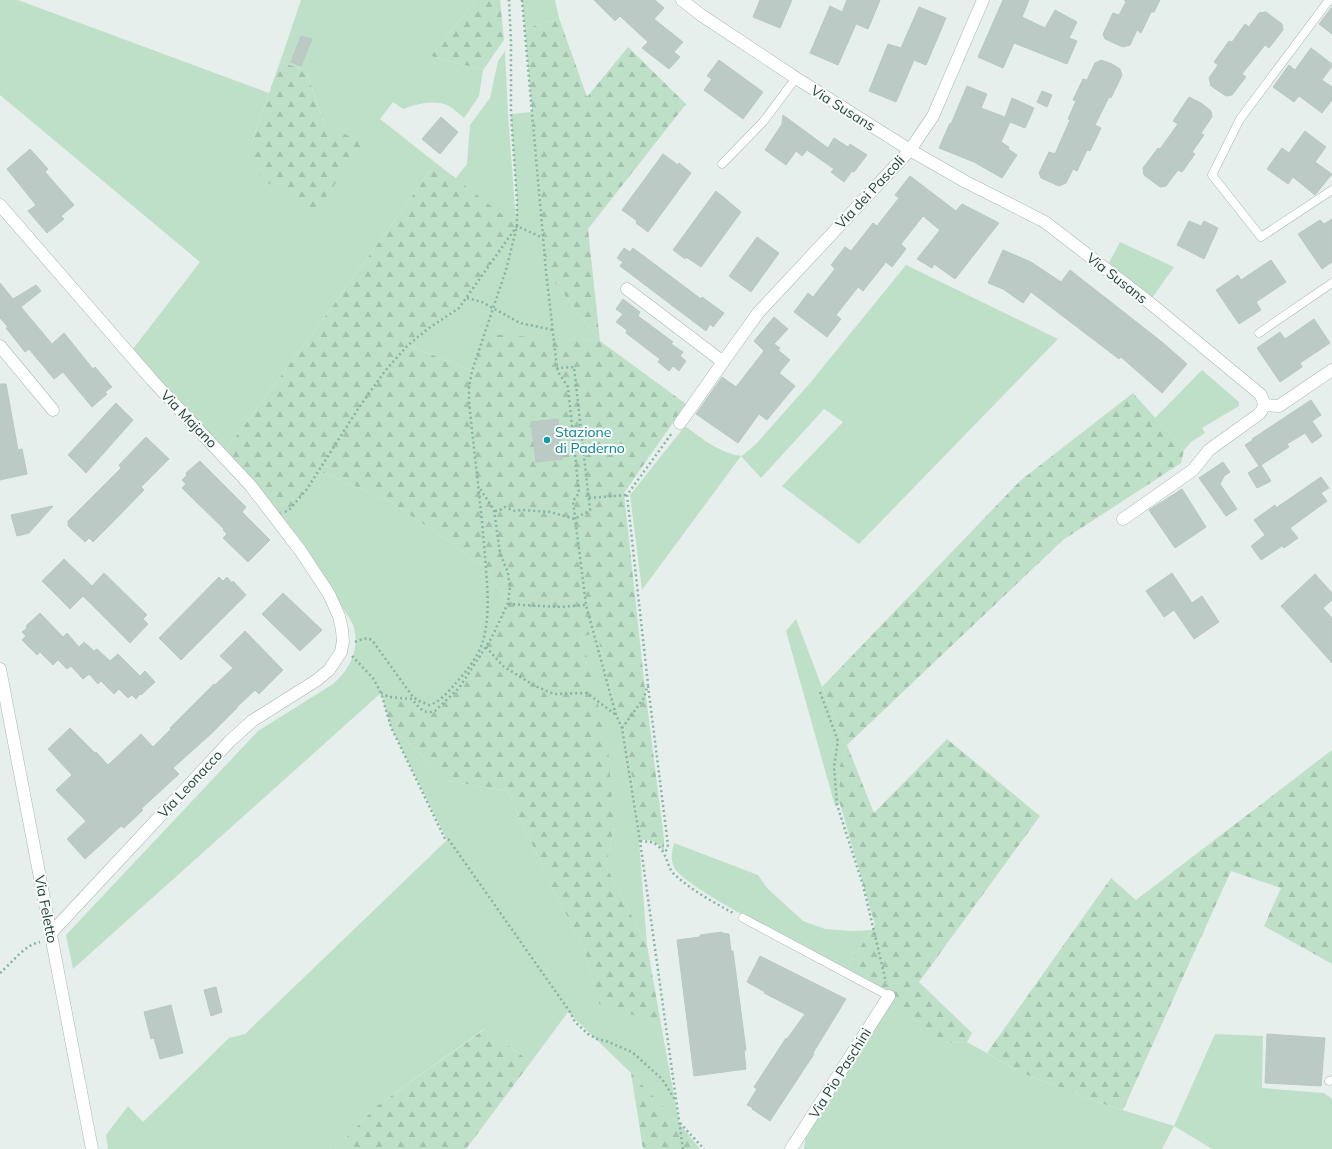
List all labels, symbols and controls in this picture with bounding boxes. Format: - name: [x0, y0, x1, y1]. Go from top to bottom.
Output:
- street label: Via Susans: [808, 81, 879, 135]
- street label: Via dei Pascoli: [831, 152, 909, 232]
- street label: Via Susans: [1083, 249, 1151, 307]
- street label: Via Majano: [157, 386, 221, 452]
- place label: Stazione di Paderno: [555, 423, 625, 457]
- marker: Stazione di Paderno: [542, 435, 552, 445]
- street label: Via Leonacco: [154, 746, 226, 822]
- street label: Via Feletto: [31, 873, 61, 945]
- street label: Via Pio Paschini: [805, 1024, 875, 1122]

